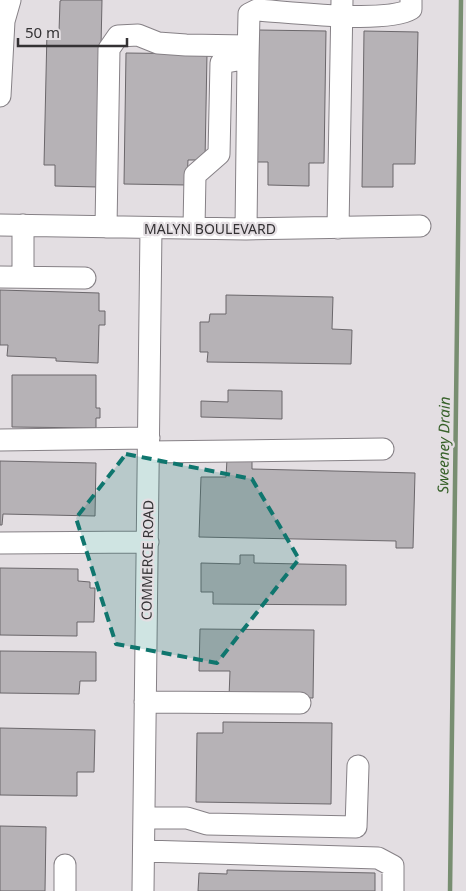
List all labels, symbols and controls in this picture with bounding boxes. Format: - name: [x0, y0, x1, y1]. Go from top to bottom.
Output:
- scale bar: [18, 15, 126, 47]
- text: 50 m: [25, 22, 60, 42]
- street label: MALYN BOULEVARD: [144, 219, 276, 238]
- water label: Sweeney Drain: [432, 396, 454, 494]
- street label: COMMERCE ROAD: [136, 500, 158, 620]

